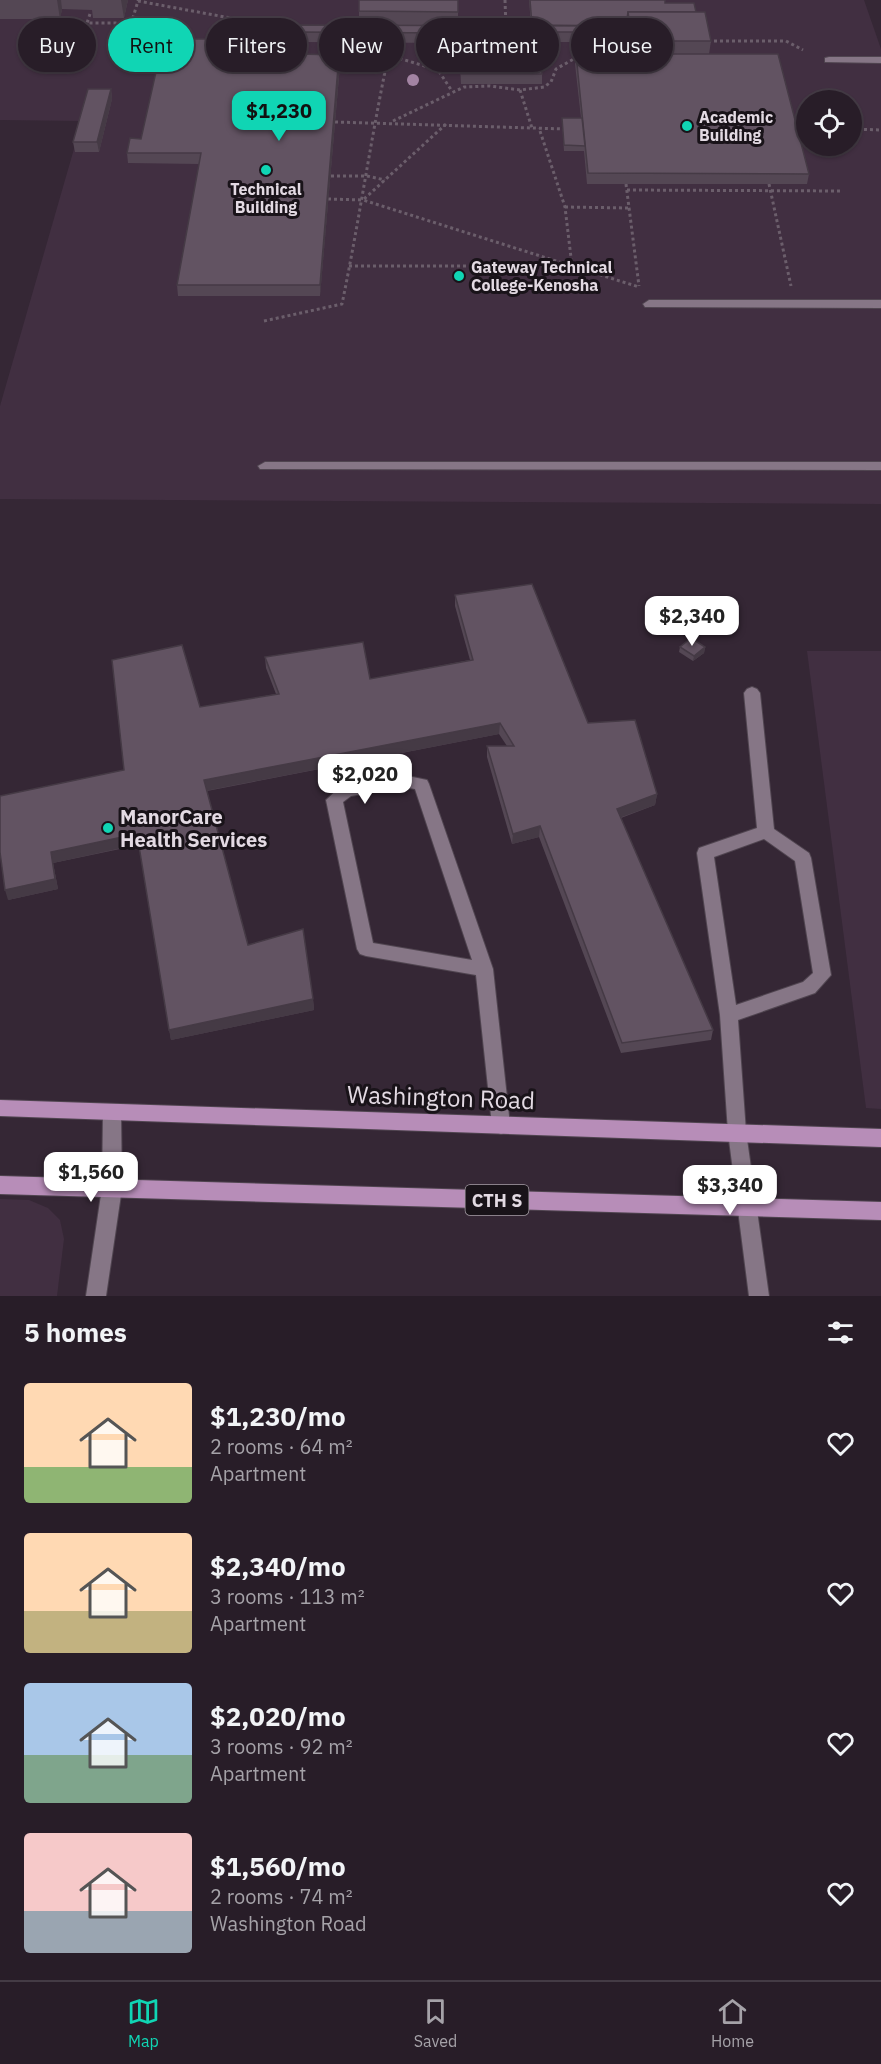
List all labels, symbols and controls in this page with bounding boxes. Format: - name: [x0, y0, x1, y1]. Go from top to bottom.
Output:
- chip: Buy: [18, 18, 96, 72]
- chip: Rent: [108, 18, 194, 72]
- chip: Filters: [206, 18, 307, 72]
- chip: New: [319, 18, 404, 72]
- chip: Apartment: [416, 18, 559, 72]
- chip: House: [571, 18, 673, 72]
- map controls: [796, 90, 862, 156]
- button: locate: [796, 90, 862, 156]
- pin: $1,230: [230, 91, 328, 142]
- text: $1,230: [246, 97, 312, 124]
- place label: Academic Building: [699, 107, 773, 145]
- marker: Academic Building: [680, 119, 694, 133]
- marker: Technical Building: [259, 163, 273, 177]
- place label: Technical Building: [230, 179, 302, 217]
- place label: Gateway Technical College-Kenosha: [471, 257, 613, 295]
- marker: Gateway Technical College-Kenosha: [452, 269, 466, 283]
- pin: $2,340: [643, 596, 741, 647]
- text: $2,340: [659, 602, 725, 629]
- pin: $2,020: [316, 754, 414, 805]
- text: $2,020: [332, 760, 398, 787]
- place label: ManorCare Health Services: [120, 803, 267, 853]
- marker: ManorCare Health Services: [101, 821, 115, 835]
- street label: Washington Road: [347, 1078, 535, 1116]
- pin: $1,560: [42, 1152, 140, 1203]
- text: $1,560: [58, 1158, 124, 1185]
- pin: $3,340: [681, 1165, 779, 1216]
- text: $3,340: [697, 1171, 763, 1198]
- road number: CTH S: [466, 1185, 528, 1215]
- text: 5 homes: [24, 1315, 127, 1349]
- icon: filters: [824, 1316, 857, 1349]
- text: $1,230/mo: [210, 1399, 346, 1433]
- icon: home: [72, 1407, 144, 1479]
- icon: heart: [824, 1427, 857, 1460]
- text: 2 rooms · 64 m²: [210, 1433, 353, 1460]
- text: Apartment: [210, 1460, 306, 1487]
- text: $2,340/mo: [210, 1549, 346, 1583]
- icon: home: [72, 1557, 144, 1629]
- icon: heart: [824, 1577, 857, 1610]
- text: 3 rooms · 113 m²: [210, 1583, 365, 1610]
- text: Apartment: [210, 1610, 306, 1637]
- text: $2,020/mo: [210, 1699, 346, 1733]
- icon: home: [72, 1707, 144, 1779]
- icon: heart: [824, 1727, 857, 1760]
- text: 3 rooms · 92 m²: [210, 1733, 353, 1760]
- text: Apartment: [210, 1760, 306, 1787]
- text: $1,560/mo: [210, 1849, 346, 1883]
- icon: home: [72, 1857, 144, 1929]
- icon: heart: [824, 1877, 857, 1910]
- text: 2 rooms · 74 m²: [210, 1883, 353, 1910]
- text: Washington Road: [210, 1910, 367, 1937]
- tab: Map: [127, 1995, 160, 2051]
- tab: Saved: [414, 1995, 457, 2051]
- tab: Home: [711, 1995, 754, 2051]

